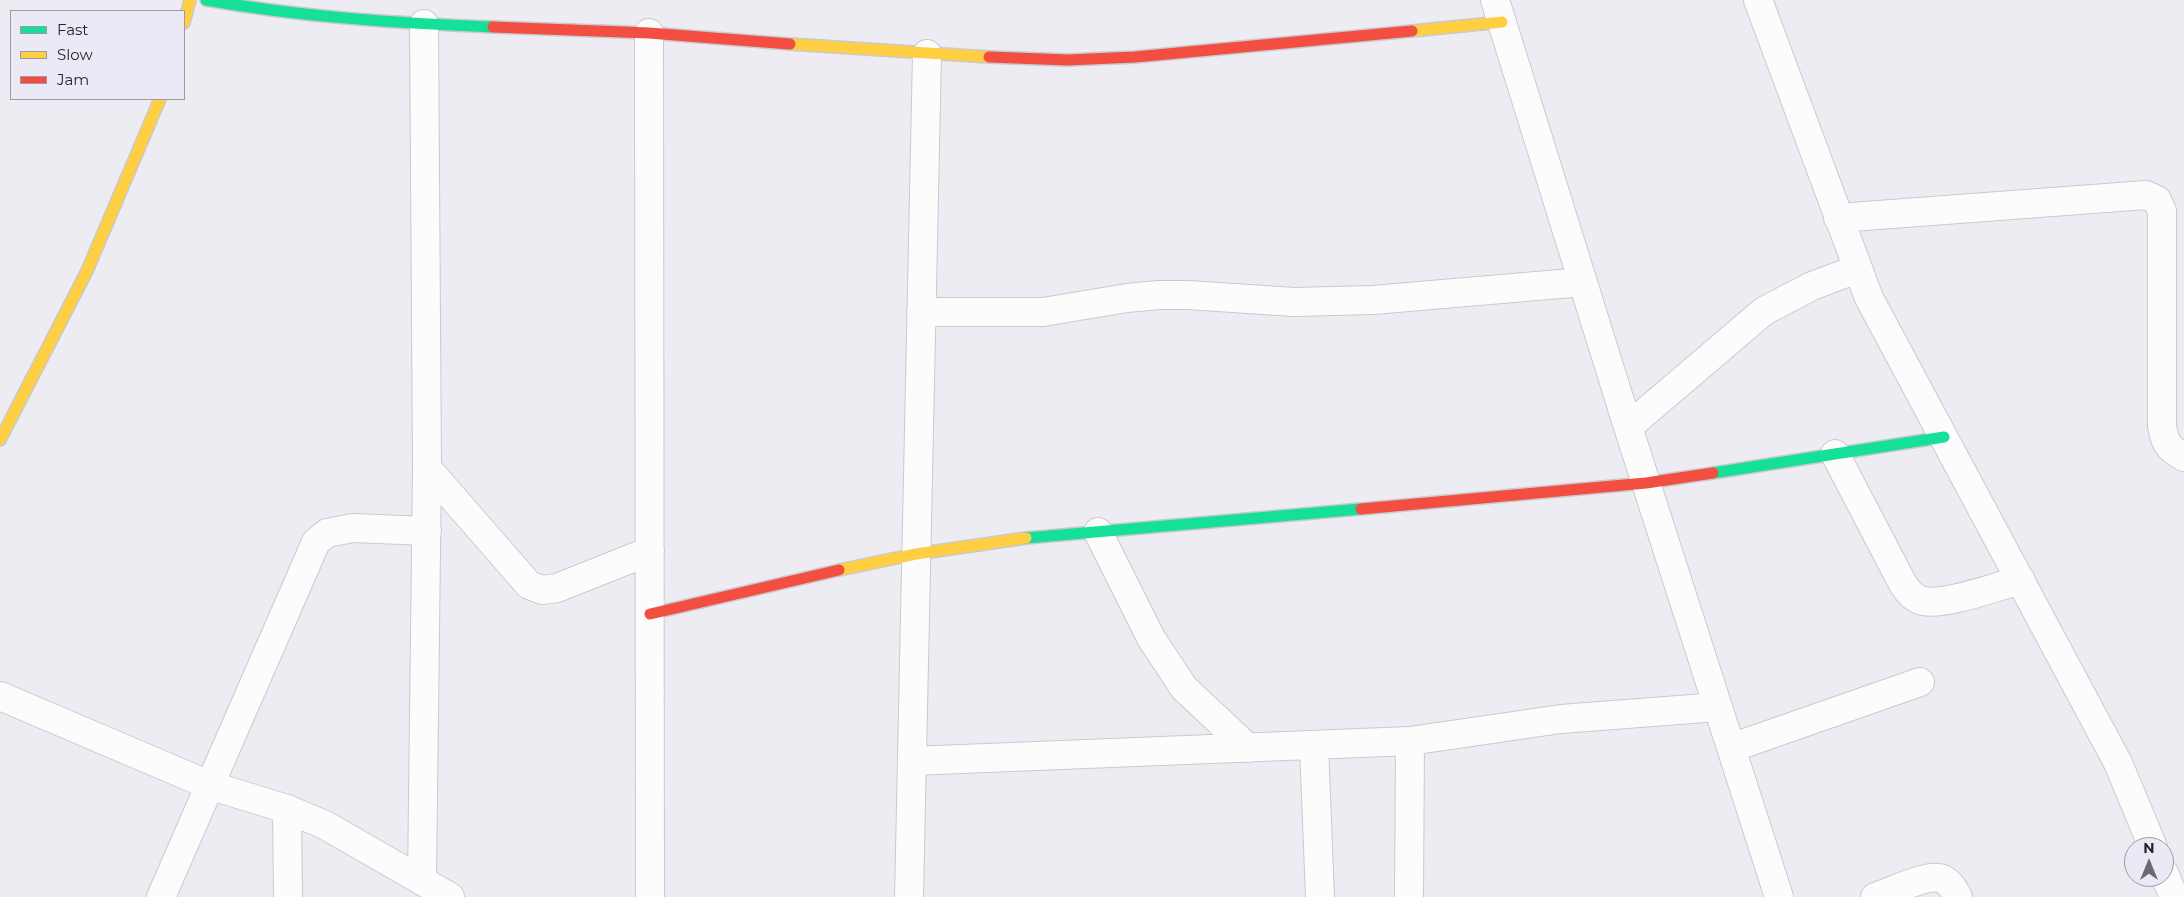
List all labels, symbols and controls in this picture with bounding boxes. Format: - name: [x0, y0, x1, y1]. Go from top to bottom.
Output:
- legend: [10, 10, 185, 100]
- text: Fast: [57, 20, 88, 39]
- text: Slow: [57, 45, 93, 64]
- text: Jam: [57, 70, 89, 89]
- north arrow: [2124, 837, 2174, 887]
- text: N: [2143, 839, 2155, 857]

